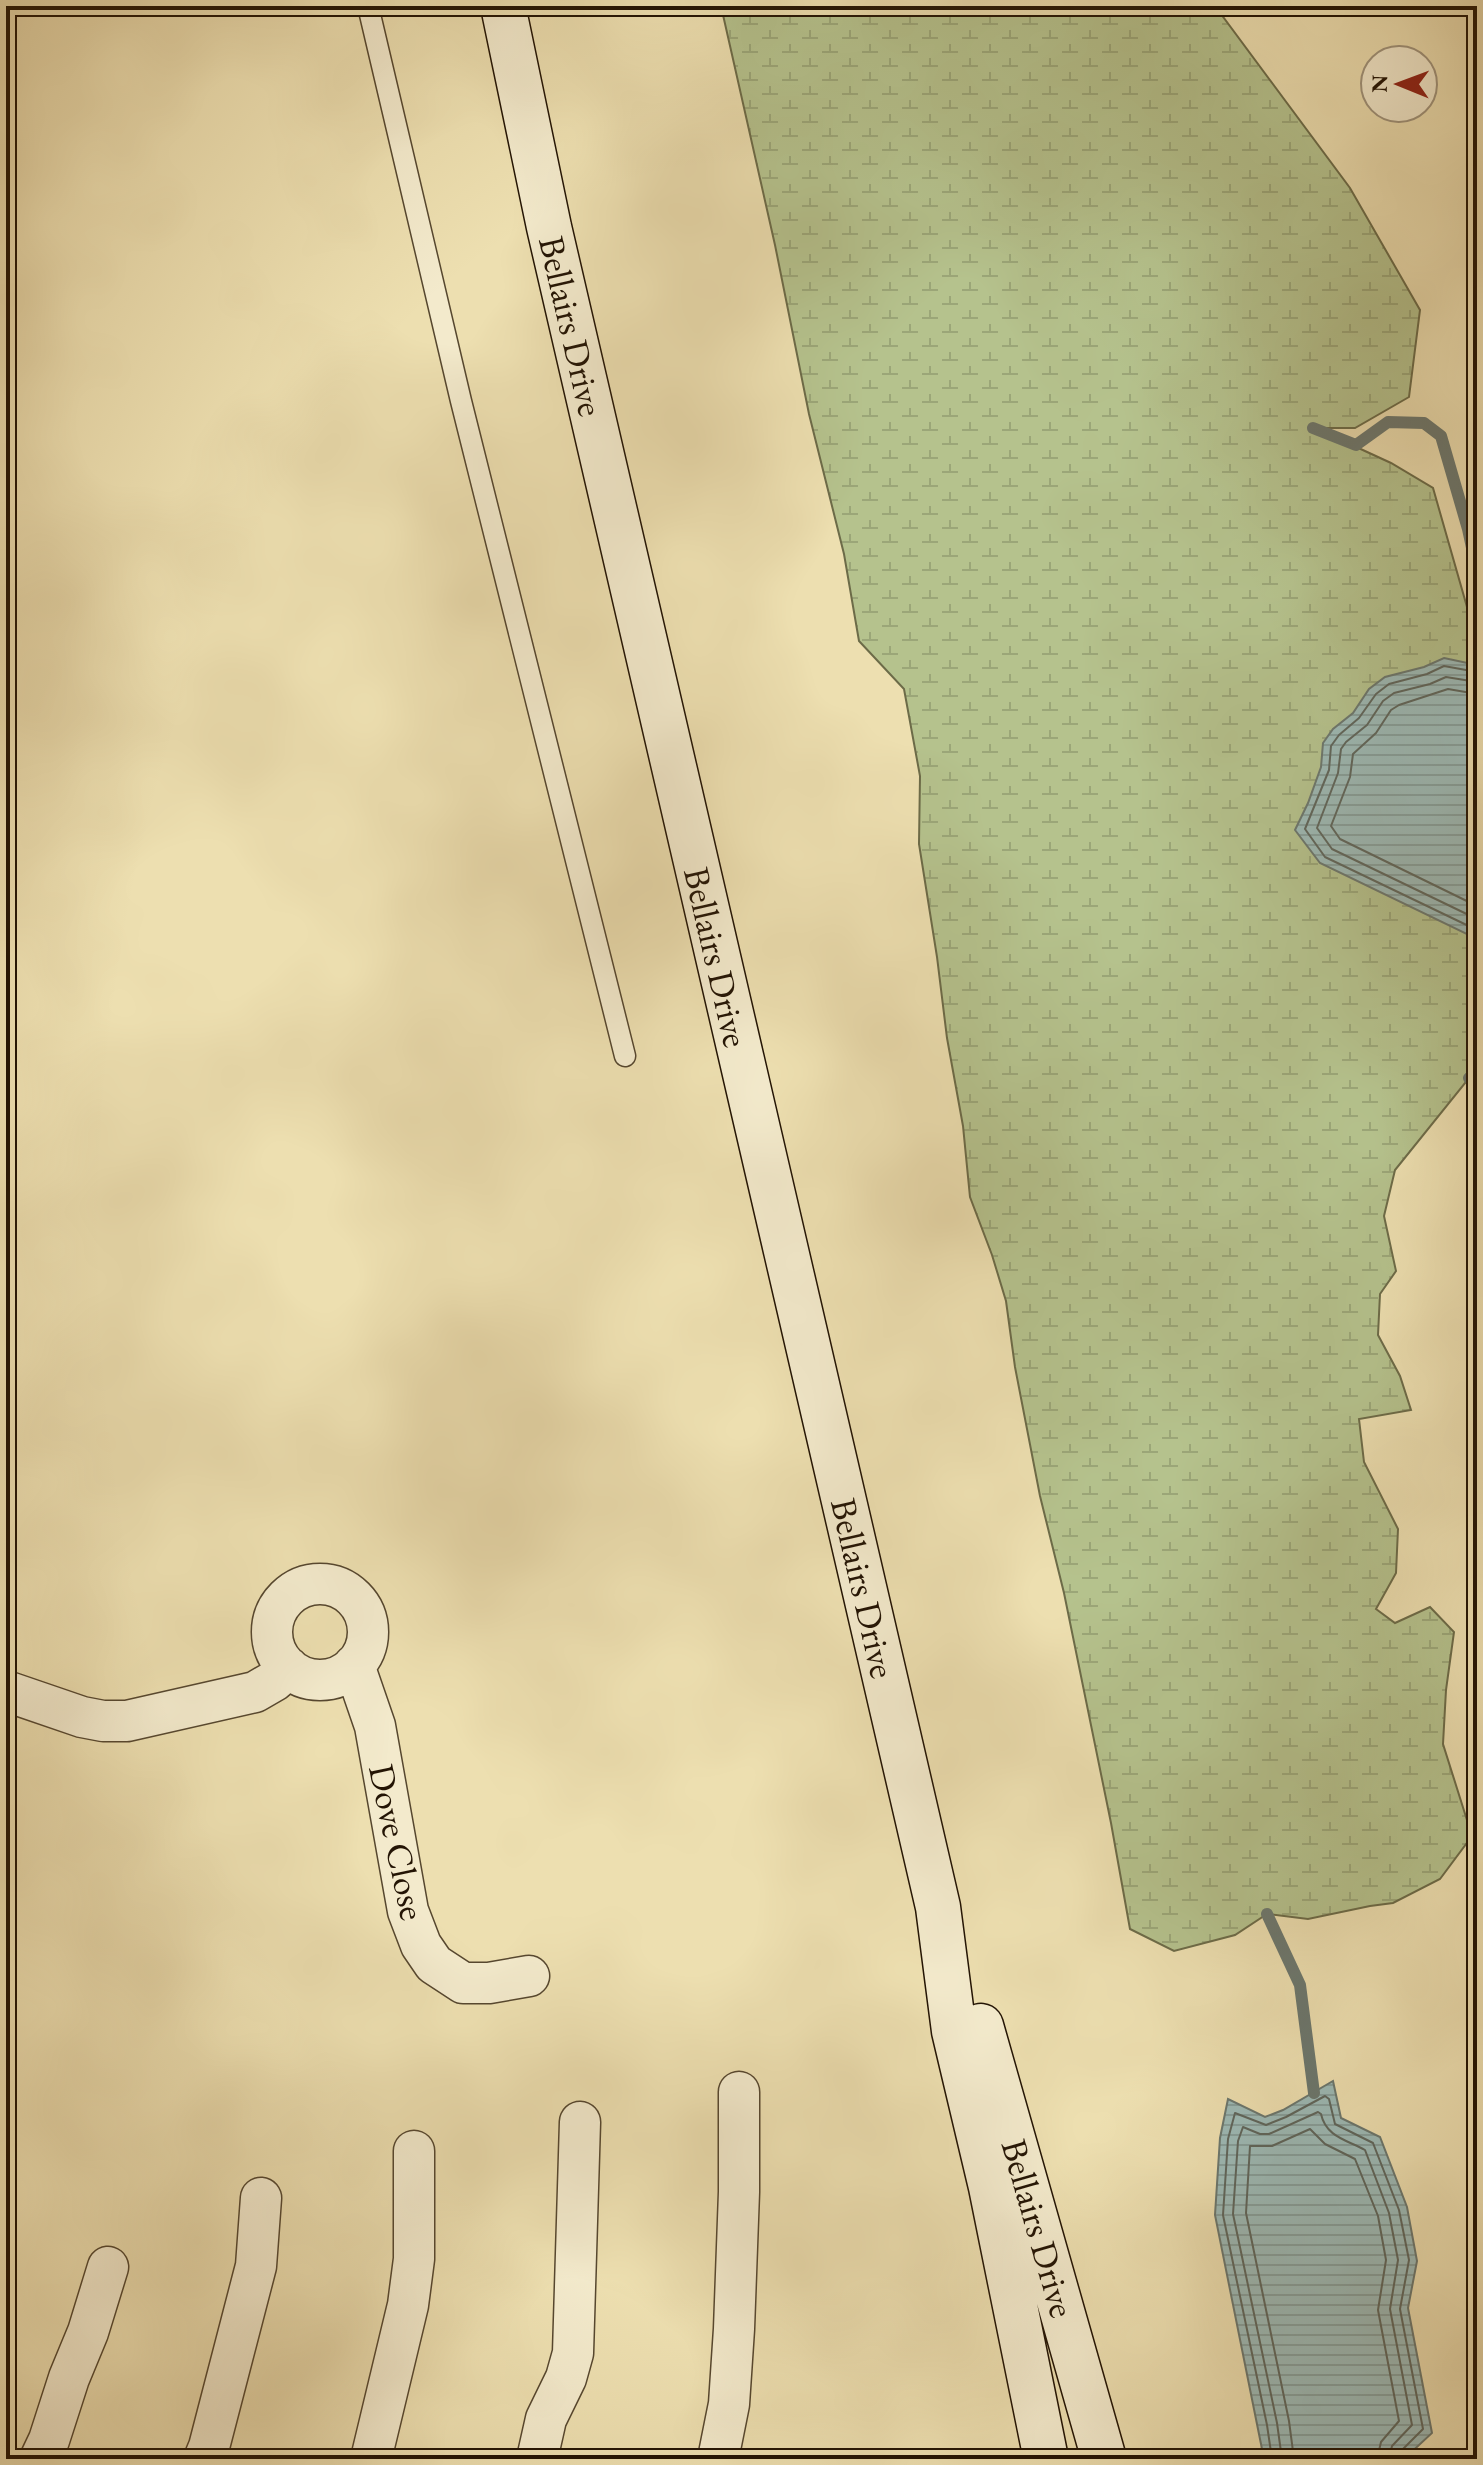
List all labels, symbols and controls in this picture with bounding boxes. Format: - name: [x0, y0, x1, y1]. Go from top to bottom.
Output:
- north arrow: [1359, 44, 1439, 124]
- text: N: [1365, 74, 1394, 93]
- street label: Bellairs Drive: [528, 231, 615, 421]
- street label: Bellairs Drive: [673, 862, 760, 1052]
- street label: Bellairs Drive: [820, 1493, 907, 1683]
- street label: Dove Close: [358, 1760, 437, 1924]
- street label: Bellairs Drive: [991, 2134, 1086, 2323]

